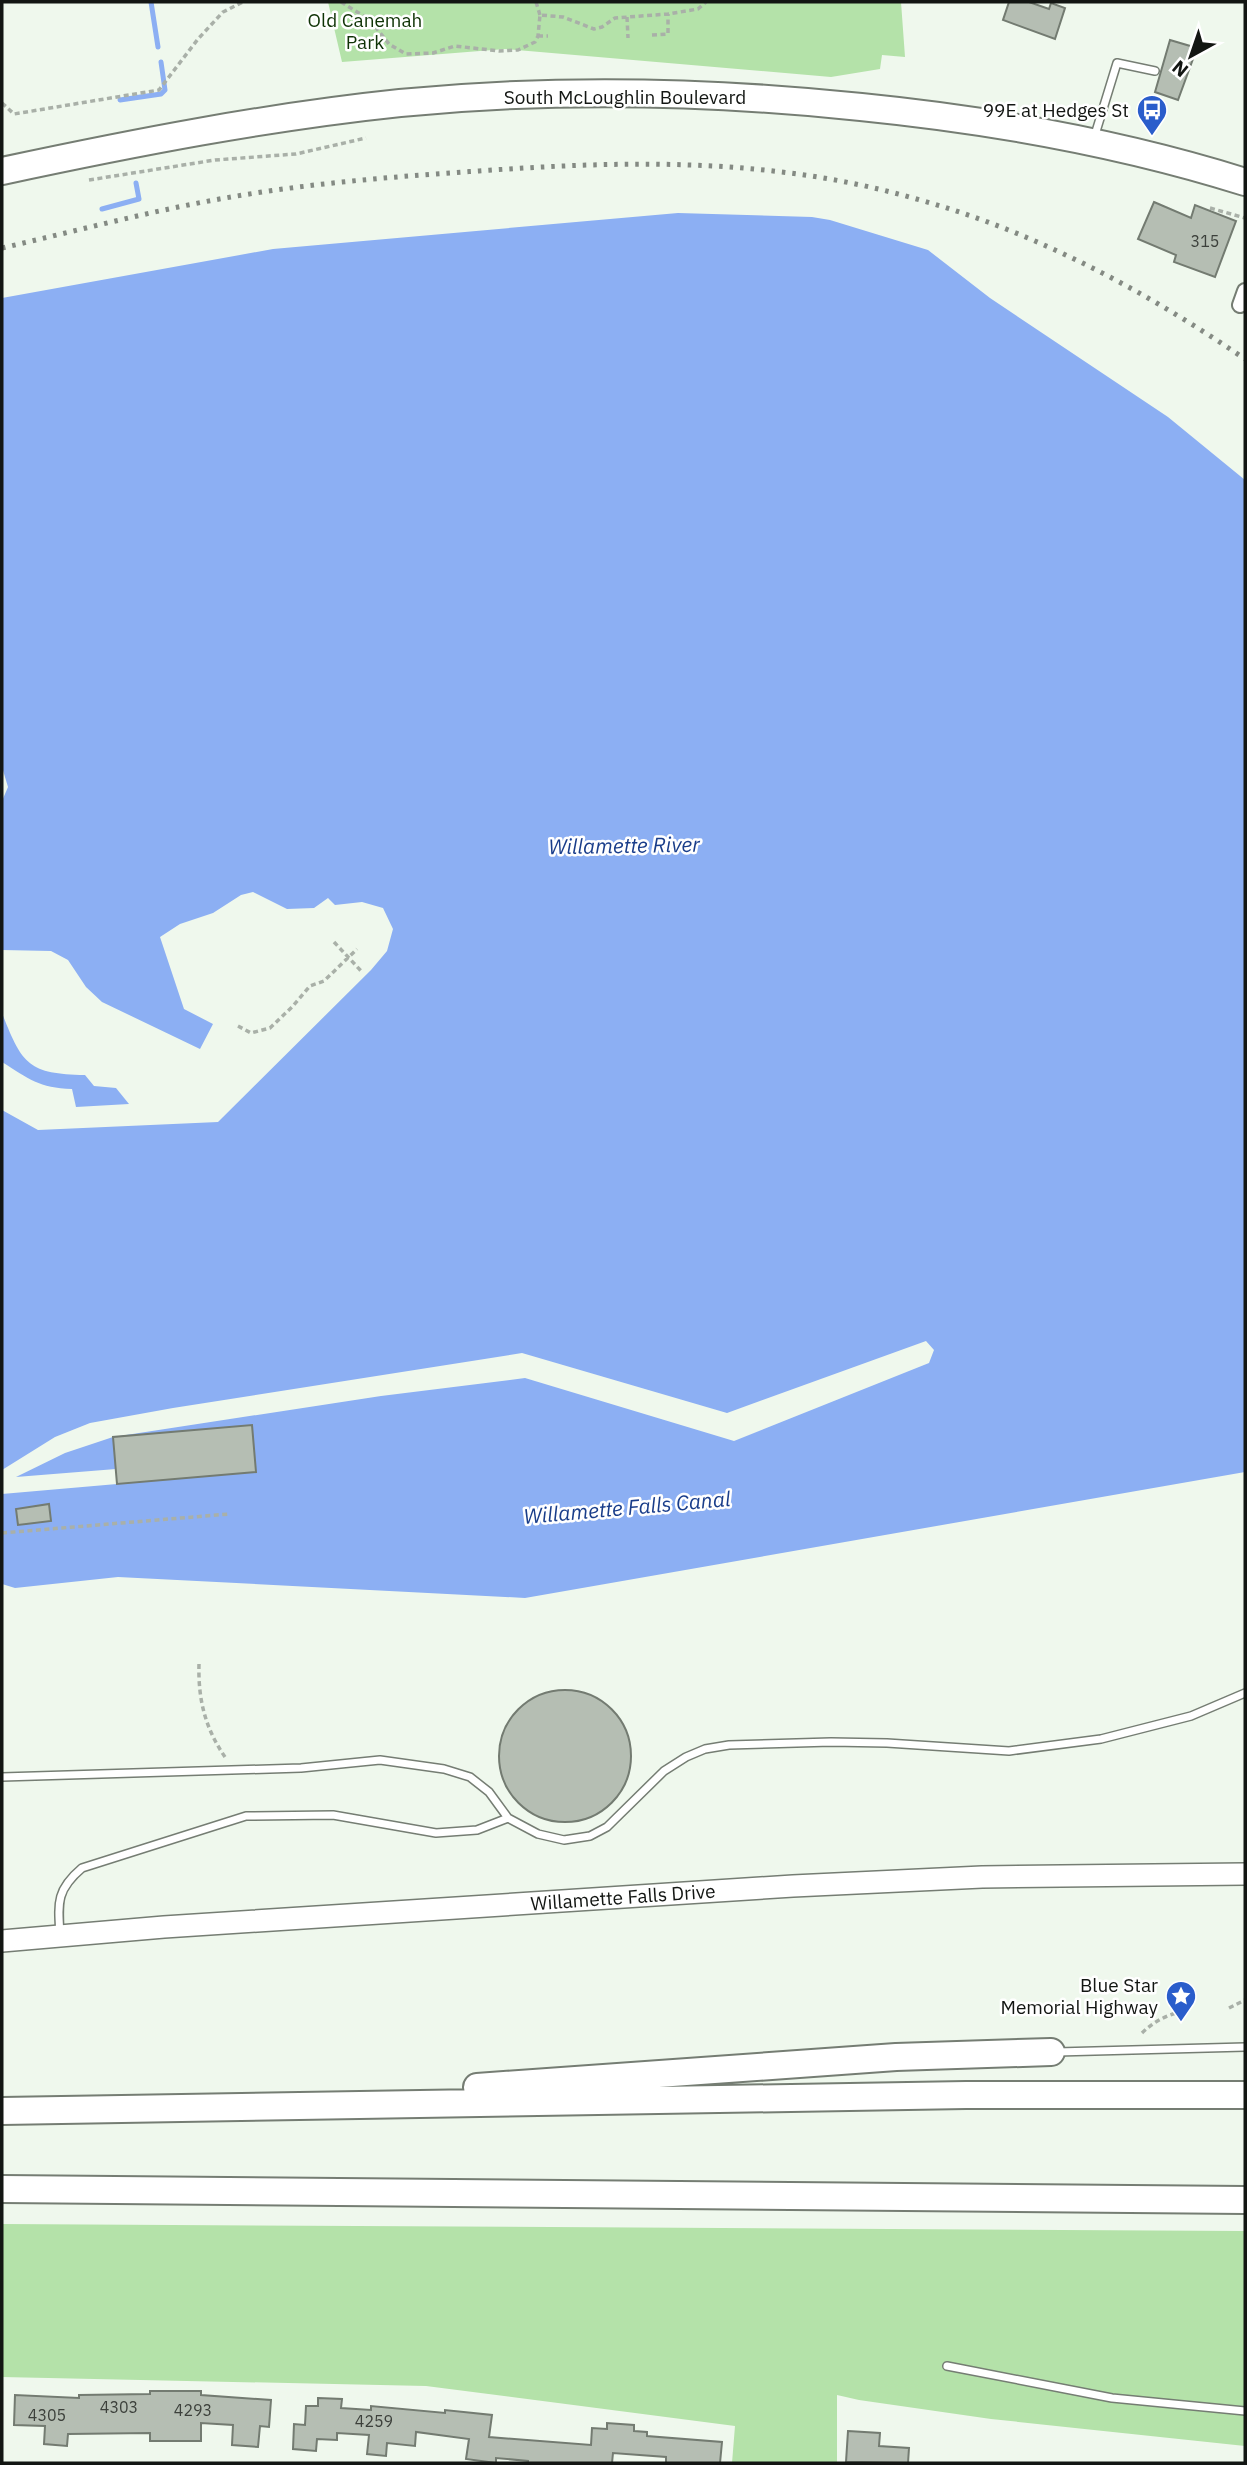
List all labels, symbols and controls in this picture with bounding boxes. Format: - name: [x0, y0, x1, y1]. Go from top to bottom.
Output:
- park label: Old Canemah Park: [308, 8, 422, 54]
- north arrow: [1156, 21, 1226, 91]
- text: N: [1167, 55, 1193, 83]
- street label: South McLoughlin Boulevard: [504, 85, 746, 109]
- bus stop icon: 99E at Hedges St: [1135, 93, 1169, 137]
- place label: 99E at Hedges St: [983, 98, 1129, 122]
- house number: 315: [1191, 231, 1219, 251]
- water label: Willamette River: [548, 830, 701, 860]
- water label: Willamette Falls Canal: [522, 1484, 732, 1530]
- street label: Willamette Falls Drive: [530, 1879, 716, 1915]
- place label: Blue Star Memorial Highway: [1001, 1973, 1159, 2019]
- place icon: Blue Star Memorial Highway: [1164, 1979, 1198, 2023]
- house number: 4303: [100, 2397, 138, 2417]
- house number: 4293: [174, 2400, 212, 2420]
- house number: 4305: [28, 2405, 66, 2425]
- house number: 4259: [355, 2411, 393, 2431]

